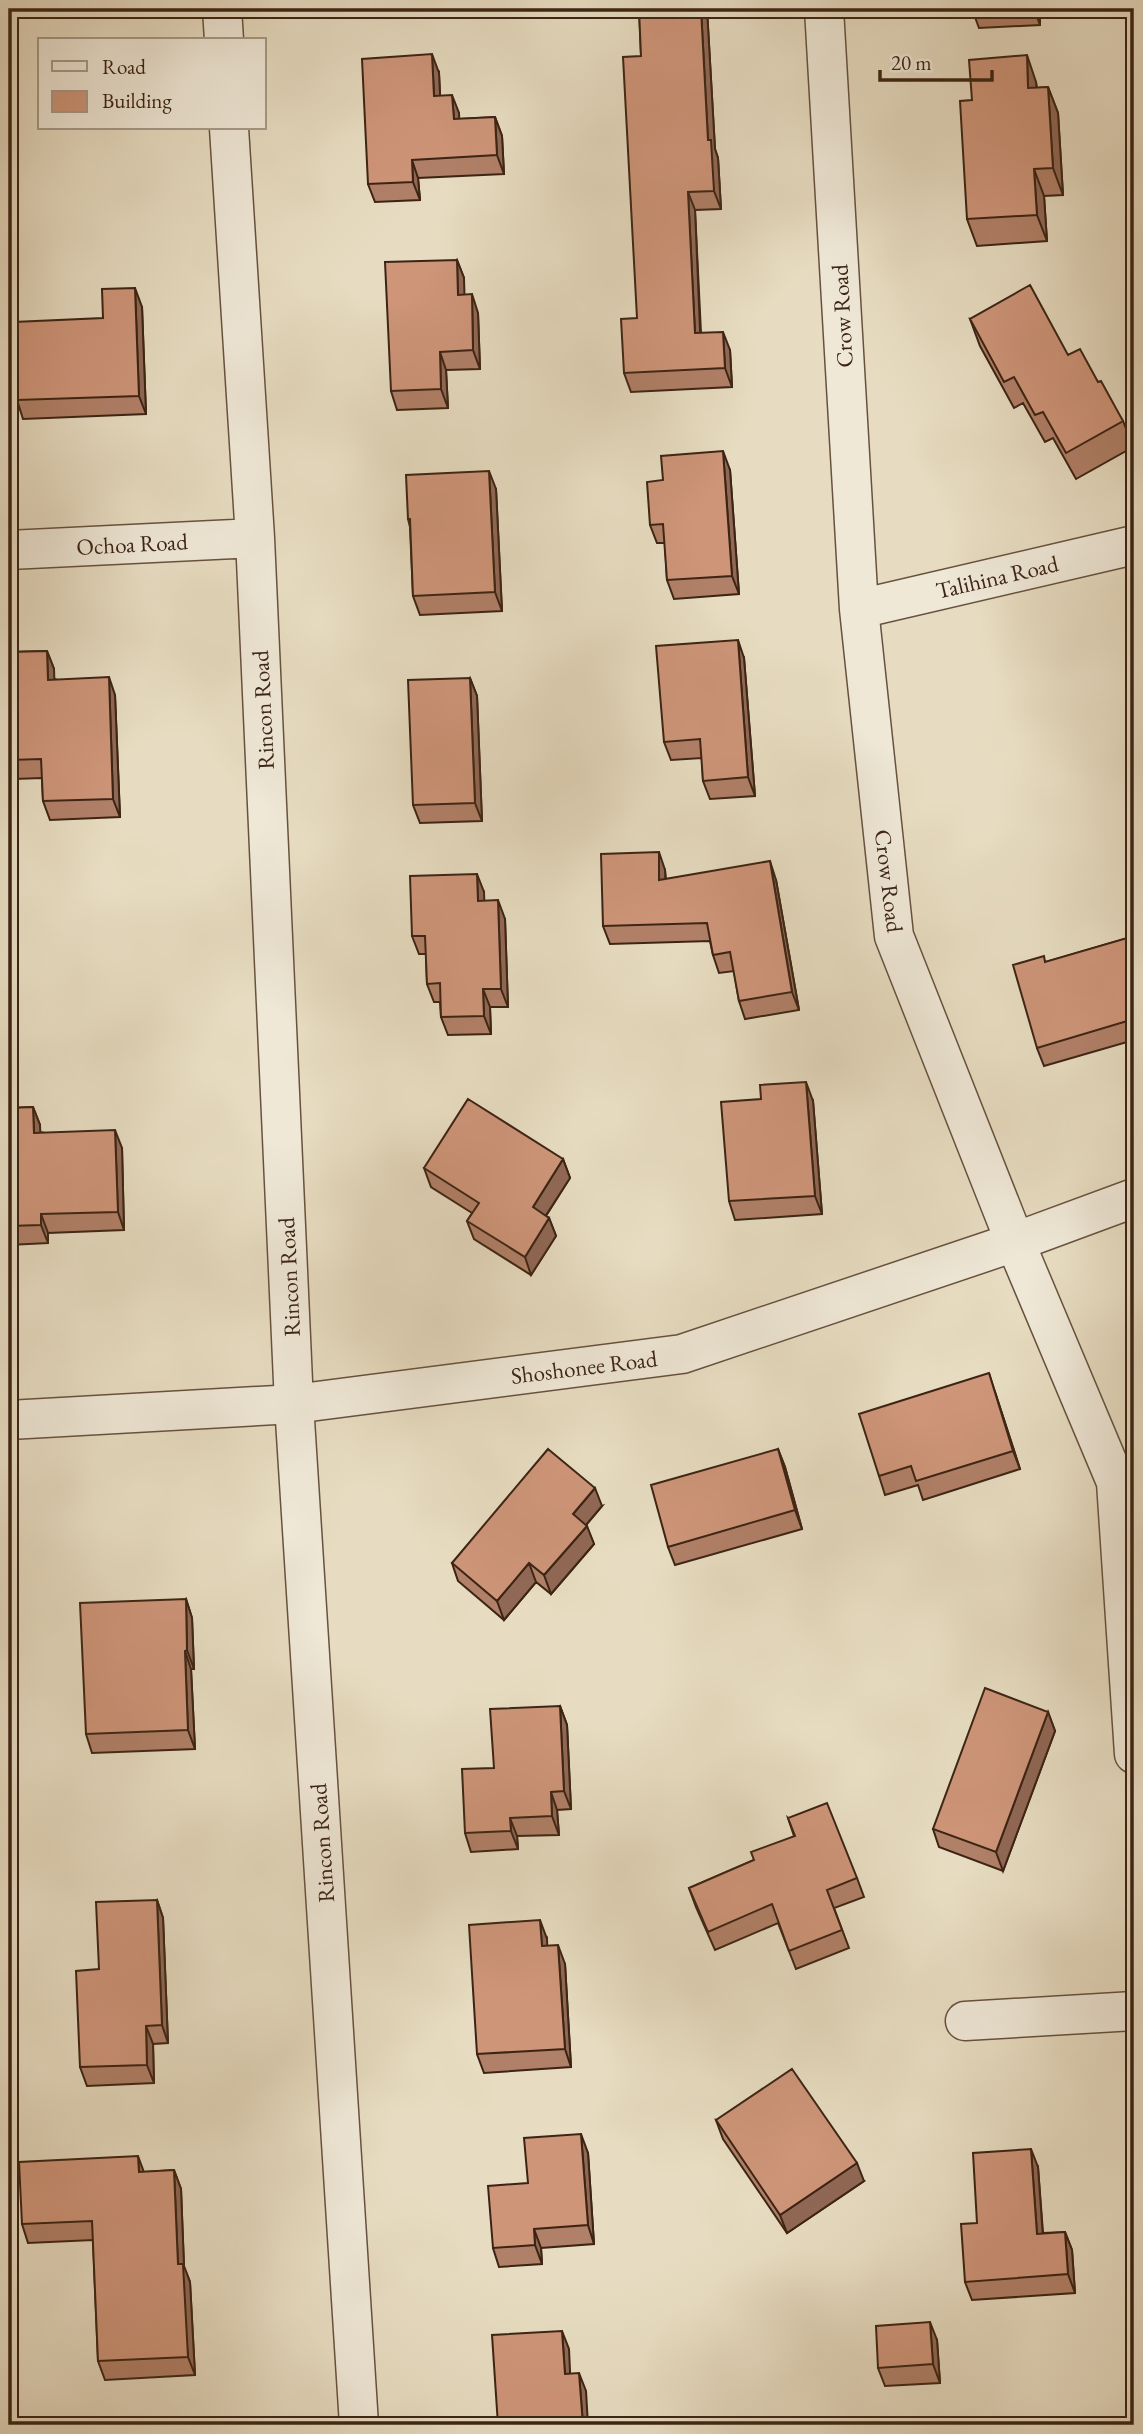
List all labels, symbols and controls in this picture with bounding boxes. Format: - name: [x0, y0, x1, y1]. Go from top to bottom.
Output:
- legend: [38, 38, 266, 130]
- scale bar: [880, 38, 992, 82]
- text: 20 m: [891, 49, 932, 76]
- text: Road: [102, 53, 146, 80]
- text: Building: [102, 87, 172, 114]
- street label: Crow Road: [824, 263, 860, 368]
- street label: Ochoa Road: [75, 526, 189, 562]
- street label: Talihina Road: [933, 548, 1062, 606]
- street label: Rincon Road: [245, 649, 281, 770]
- street label: Crow Road: [868, 828, 910, 935]
- street label: Rincon Road: [271, 1216, 307, 1337]
- street label: Shoshonee Road: [509, 1343, 659, 1391]
- street label: Rincon Road: [303, 1782, 341, 1904]

